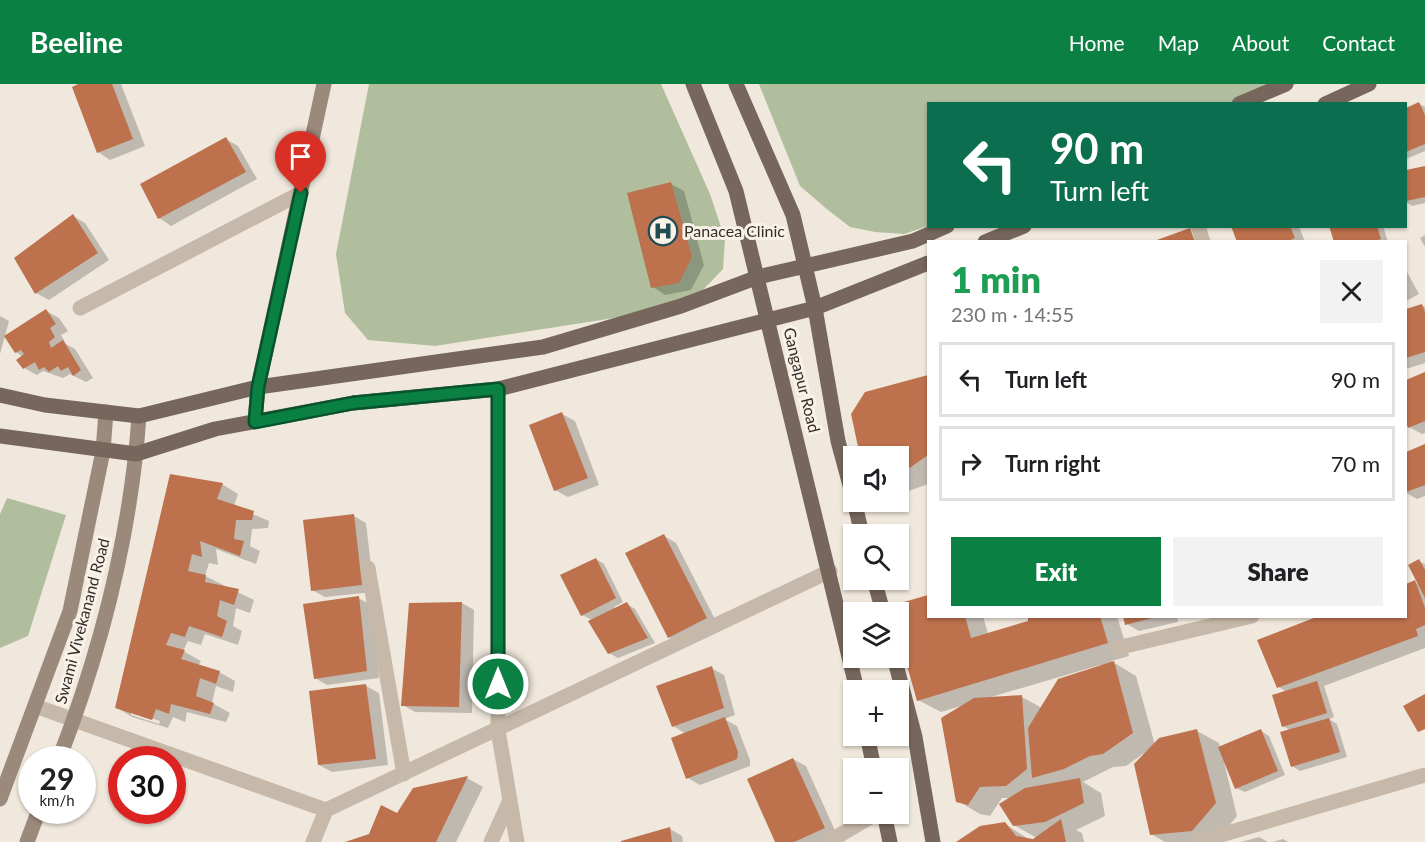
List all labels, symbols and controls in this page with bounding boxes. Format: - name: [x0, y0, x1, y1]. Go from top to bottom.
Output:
- text: Beeline: [30, 25, 123, 59]
- text: Home: [1069, 30, 1125, 55]
- text: Map: [1158, 30, 1199, 55]
- text: About: [1232, 30, 1289, 55]
- text: Contact: [1322, 30, 1395, 55]
- text: 90 m: [1050, 123, 1144, 173]
- icon: left: [951, 126, 1029, 204]
- pin: [275, 131, 326, 193]
- icon: arrive: [284, 140, 317, 173]
- text: Turn left: [1050, 174, 1149, 207]
- hospital icon: Panacea Clinic: [647, 215, 679, 247]
- place label: Panacea Clinic: [684, 221, 785, 240]
- text: 1 min: [951, 257, 1041, 301]
- button: close: [1320, 260, 1383, 323]
- text: 230 m · 14:55: [951, 302, 1074, 326]
- street label: Gangapur Road: [780, 325, 825, 434]
- icon: left: [954, 363, 987, 396]
- text: Turn left: [1005, 366, 1087, 393]
- text: 90 m: [1331, 366, 1380, 393]
- map controls: [843, 446, 909, 824]
- button: sound: [843, 446, 909, 512]
- icon: right: [954, 447, 987, 480]
- text: Turn right: [1005, 450, 1100, 477]
- text: 70 m: [1331, 450, 1380, 477]
- button: search: [843, 524, 909, 590]
- street label: Swami Vivekanand Road: [50, 536, 113, 706]
- button: Exit: [951, 537, 1161, 606]
- button: Share: [1173, 537, 1383, 606]
- button: layers: [843, 602, 909, 668]
- position arrow: [466, 652, 530, 716]
- button: +: [843, 680, 909, 746]
- speed limit sign: 30: [108, 746, 186, 824]
- button: −: [843, 758, 909, 824]
- text: 29: [40, 760, 74, 796]
- text: km/h: [39, 791, 75, 809]

